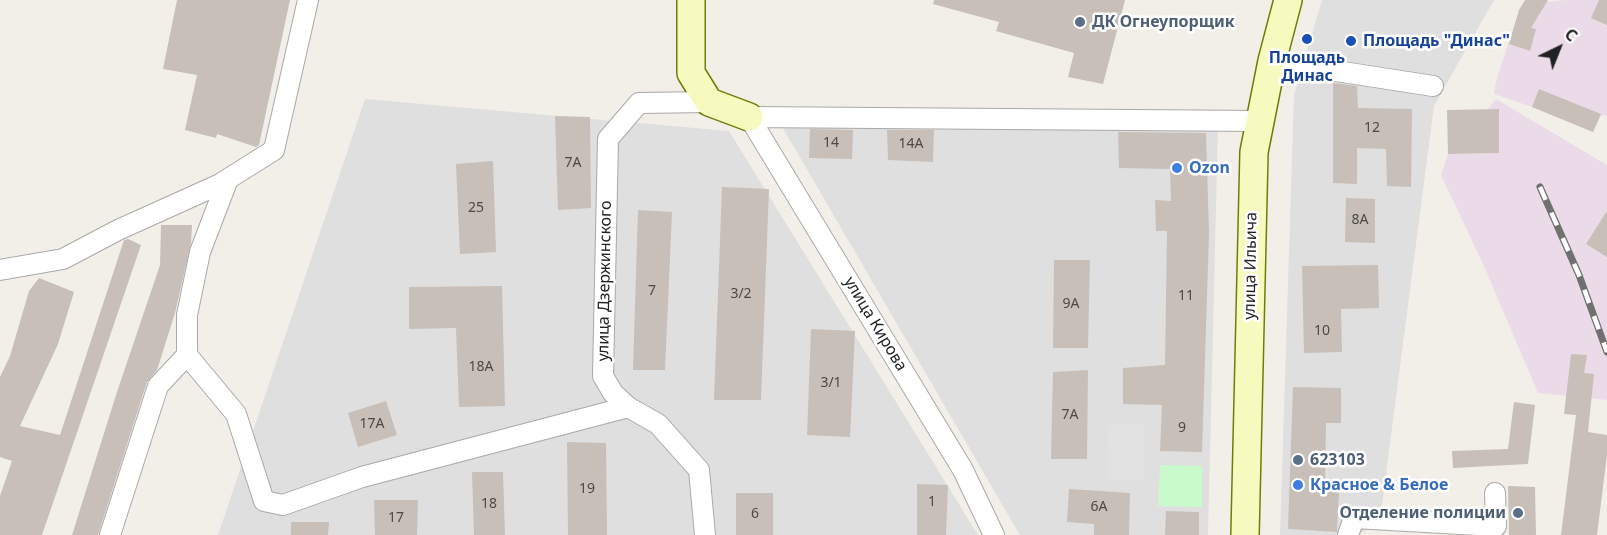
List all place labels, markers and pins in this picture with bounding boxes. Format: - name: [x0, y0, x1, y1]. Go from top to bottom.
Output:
- place label: ДК Огнеупорщик: [1092, 12, 1235, 32]
- marker: ДК Огнеупорщик: [1073, 15, 1087, 29]
- place label: Площадь "Динас": [1363, 31, 1510, 51]
- marker: Площадь Динас: [1300, 32, 1314, 46]
- marker: Площадь "Динас": [1344, 34, 1358, 48]
- place label: Площадь Динас: [1269, 48, 1345, 86]
- place label: Ozon: [1189, 158, 1230, 178]
- marker: Ozon: [1170, 161, 1184, 175]
- place label: 623103: [1310, 450, 1365, 470]
- marker: 623103: [1291, 453, 1305, 467]
- place label: Красное & Белое: [1310, 475, 1448, 495]
- marker: Красное & Белое: [1291, 478, 1305, 492]
- place label: Отделение полиции: [1339, 503, 1506, 523]
- marker: Отделение полиции: [1511, 506, 1525, 520]

